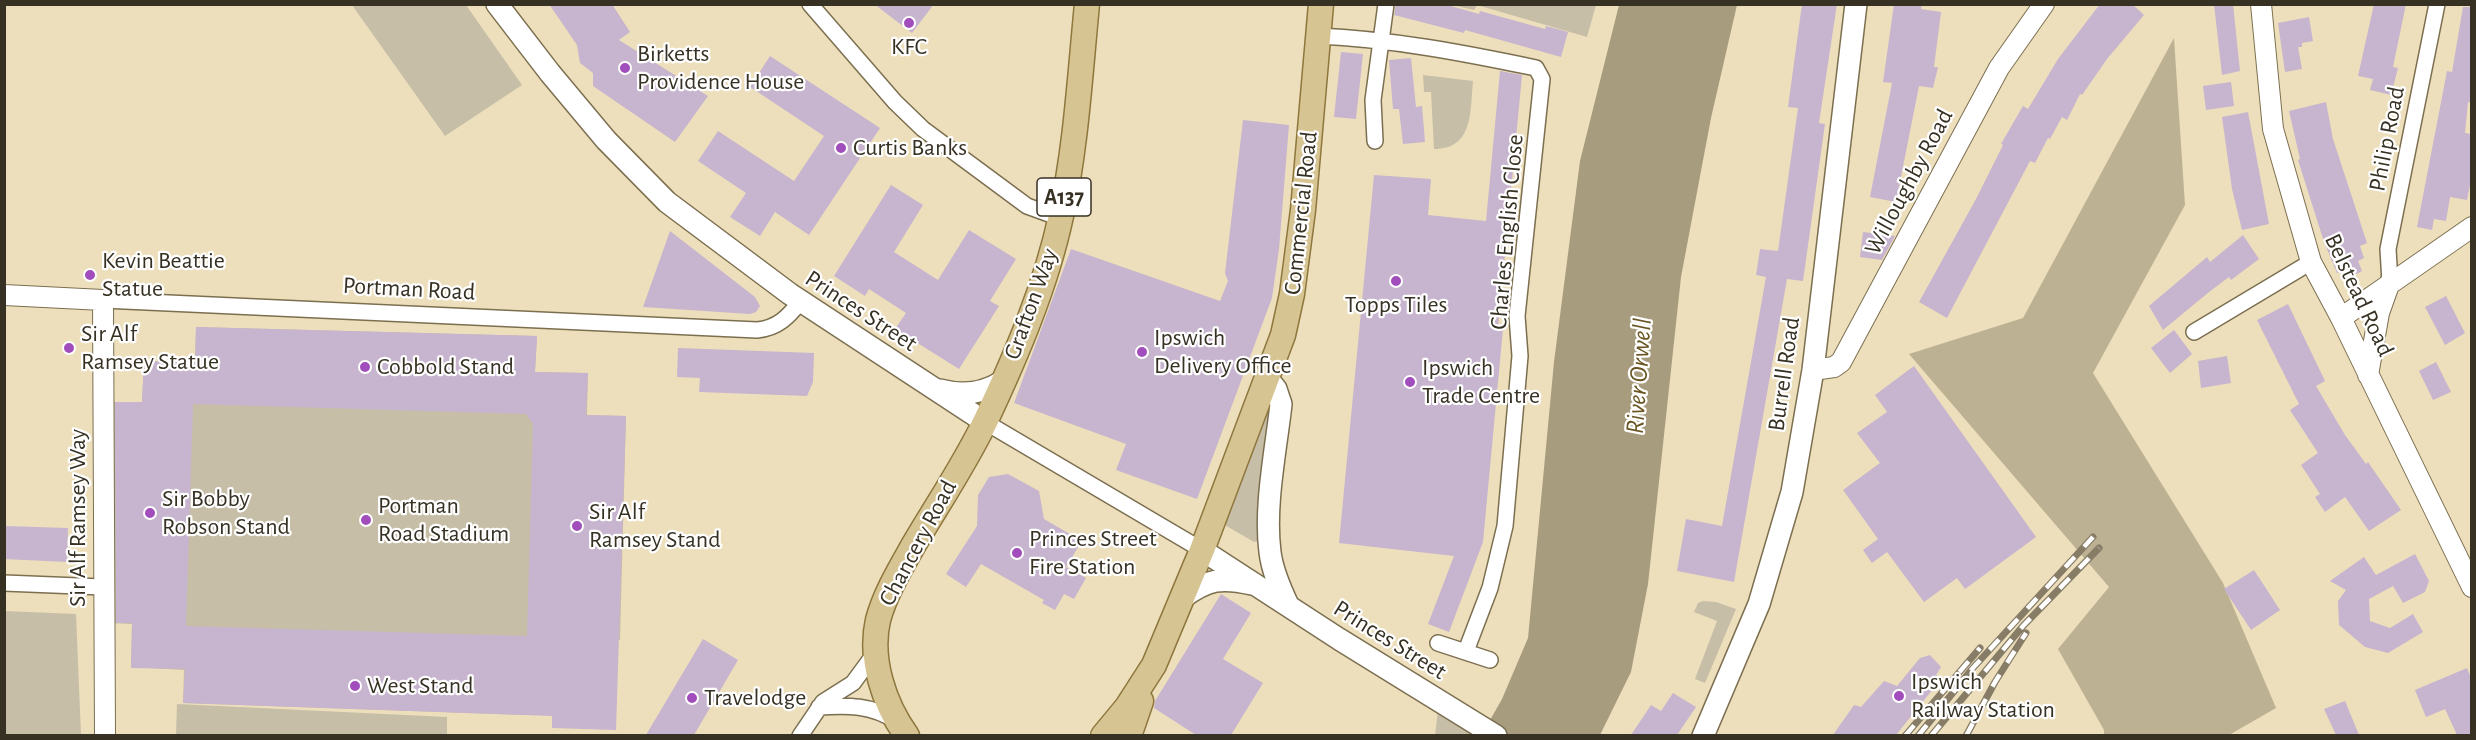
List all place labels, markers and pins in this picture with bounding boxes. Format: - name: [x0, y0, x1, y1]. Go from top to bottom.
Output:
- marker: KFC: [902, 16, 916, 30]
- place label: KFC: [891, 33, 927, 61]
- place label: Birketts Providence House: [637, 40, 804, 96]
- marker: Birketts Providence House: [618, 61, 632, 75]
- place label: Curtis Banks: [853, 134, 967, 162]
- marker: Curtis Banks: [834, 141, 848, 155]
- place label: Kevin Beattie Statue: [102, 247, 225, 303]
- marker: Kevin Beattie Statue: [83, 268, 97, 282]
- marker: Topps Tiles: [1389, 274, 1403, 288]
- place label: Topps Tiles: [1345, 291, 1447, 319]
- place label: Sir Alf Ramsey Statue: [81, 320, 219, 376]
- place label: Ipswich Delivery Office: [1154, 324, 1292, 380]
- marker: Sir Alf Ramsey Statue: [62, 341, 76, 355]
- marker: Ipswich Delivery Office: [1135, 345, 1149, 359]
- place label: Cobbold Stand: [377, 353, 514, 381]
- place label: Ipswich Trade Centre: [1422, 354, 1540, 410]
- marker: Cobbold Stand: [358, 360, 372, 374]
- marker: Ipswich Trade Centre: [1403, 375, 1417, 389]
- place label: Sir Bobby Robson Stand: [162, 485, 290, 541]
- place label: Portman Road Stadium: [378, 492, 509, 548]
- place label: Sir Alf Ramsey Stand: [589, 498, 721, 554]
- marker: Sir Bobby Robson Stand: [143, 506, 157, 520]
- marker: Portman Road Stadium: [359, 513, 373, 527]
- marker: Sir Alf Ramsey Stand: [570, 519, 584, 533]
- place label: Princes Street Fire Station: [1029, 525, 1157, 581]
- marker: Princes Street Fire Station: [1010, 546, 1024, 560]
- place label: Ipswich Railway Station: [1911, 668, 2055, 724]
- place label: West Stand: [367, 672, 474, 700]
- marker: West Stand: [348, 679, 362, 693]
- place label: Travelodge: [704, 684, 806, 712]
- marker: Ipswich Railway Station: [1892, 689, 1906, 703]
- marker: Travelodge: [685, 691, 699, 705]

